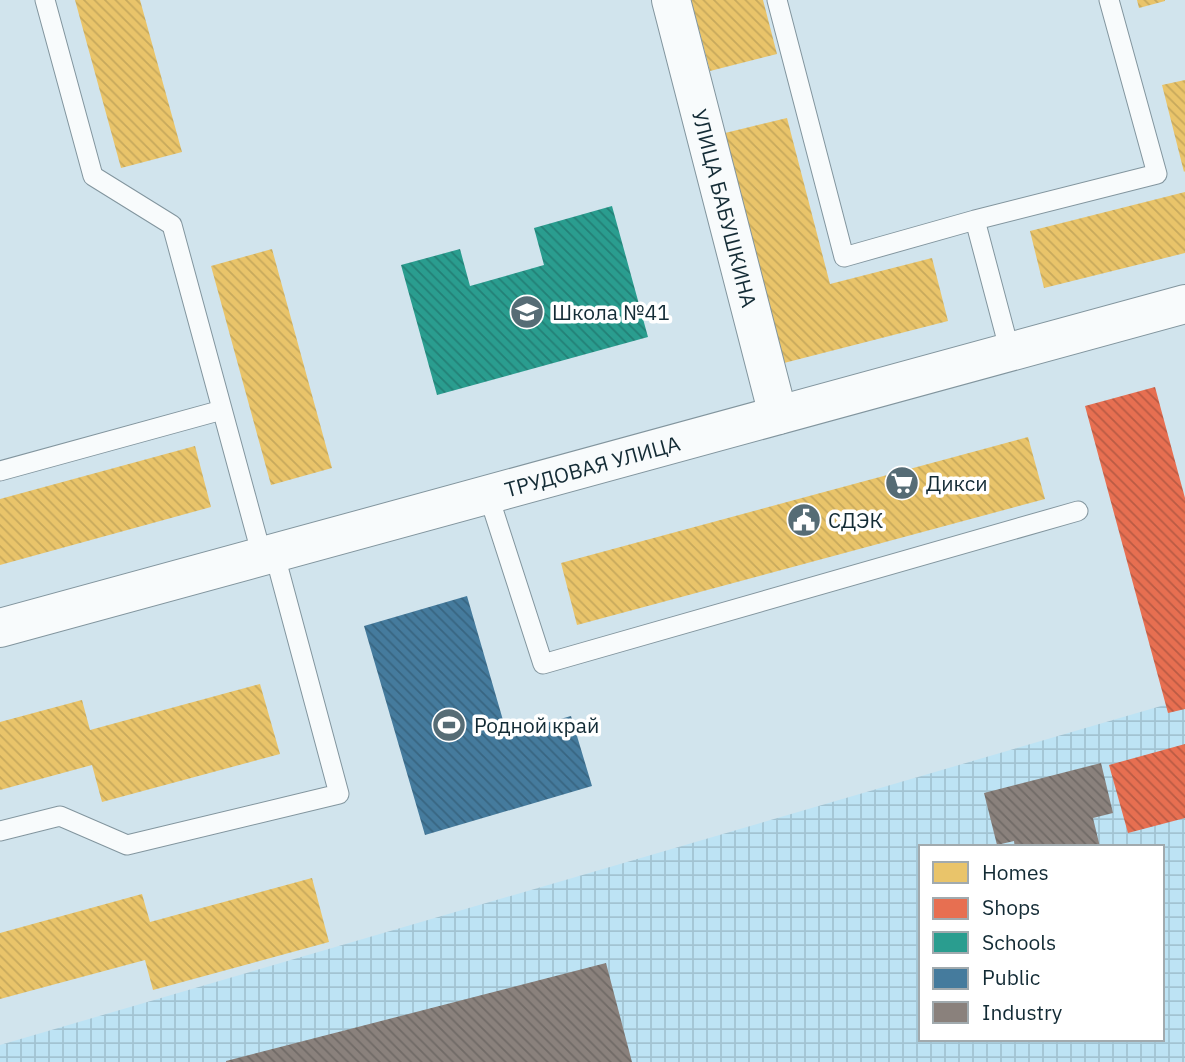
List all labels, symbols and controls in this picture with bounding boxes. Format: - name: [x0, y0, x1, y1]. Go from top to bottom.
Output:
- street label: УЛИЦА БАБУШКИНА: [686, 106, 764, 310]
- school or university icon: Школа №41: [508, 293, 546, 331]
- place label: Школа №41: [552, 298, 670, 326]
- street label: ТРУДОВАЯ УЛИЦА: [501, 429, 683, 503]
- supermarket icon: Дикси: [883, 464, 921, 502]
- place label: Дикси: [926, 469, 988, 497]
- public building icon: СДЭК: [785, 501, 823, 539]
- place label: СДЭК: [828, 506, 883, 534]
- sports icon: Родной край: [430, 706, 468, 744]
- place label: Родной край: [474, 711, 599, 739]
- legend: [919, 845, 1164, 1041]
- text: Homes: [982, 858, 1049, 886]
- text: Shops: [982, 893, 1040, 921]
- text: Schools: [982, 928, 1056, 956]
- text: Public: [982, 963, 1040, 991]
- text: Industry: [982, 998, 1063, 1026]

